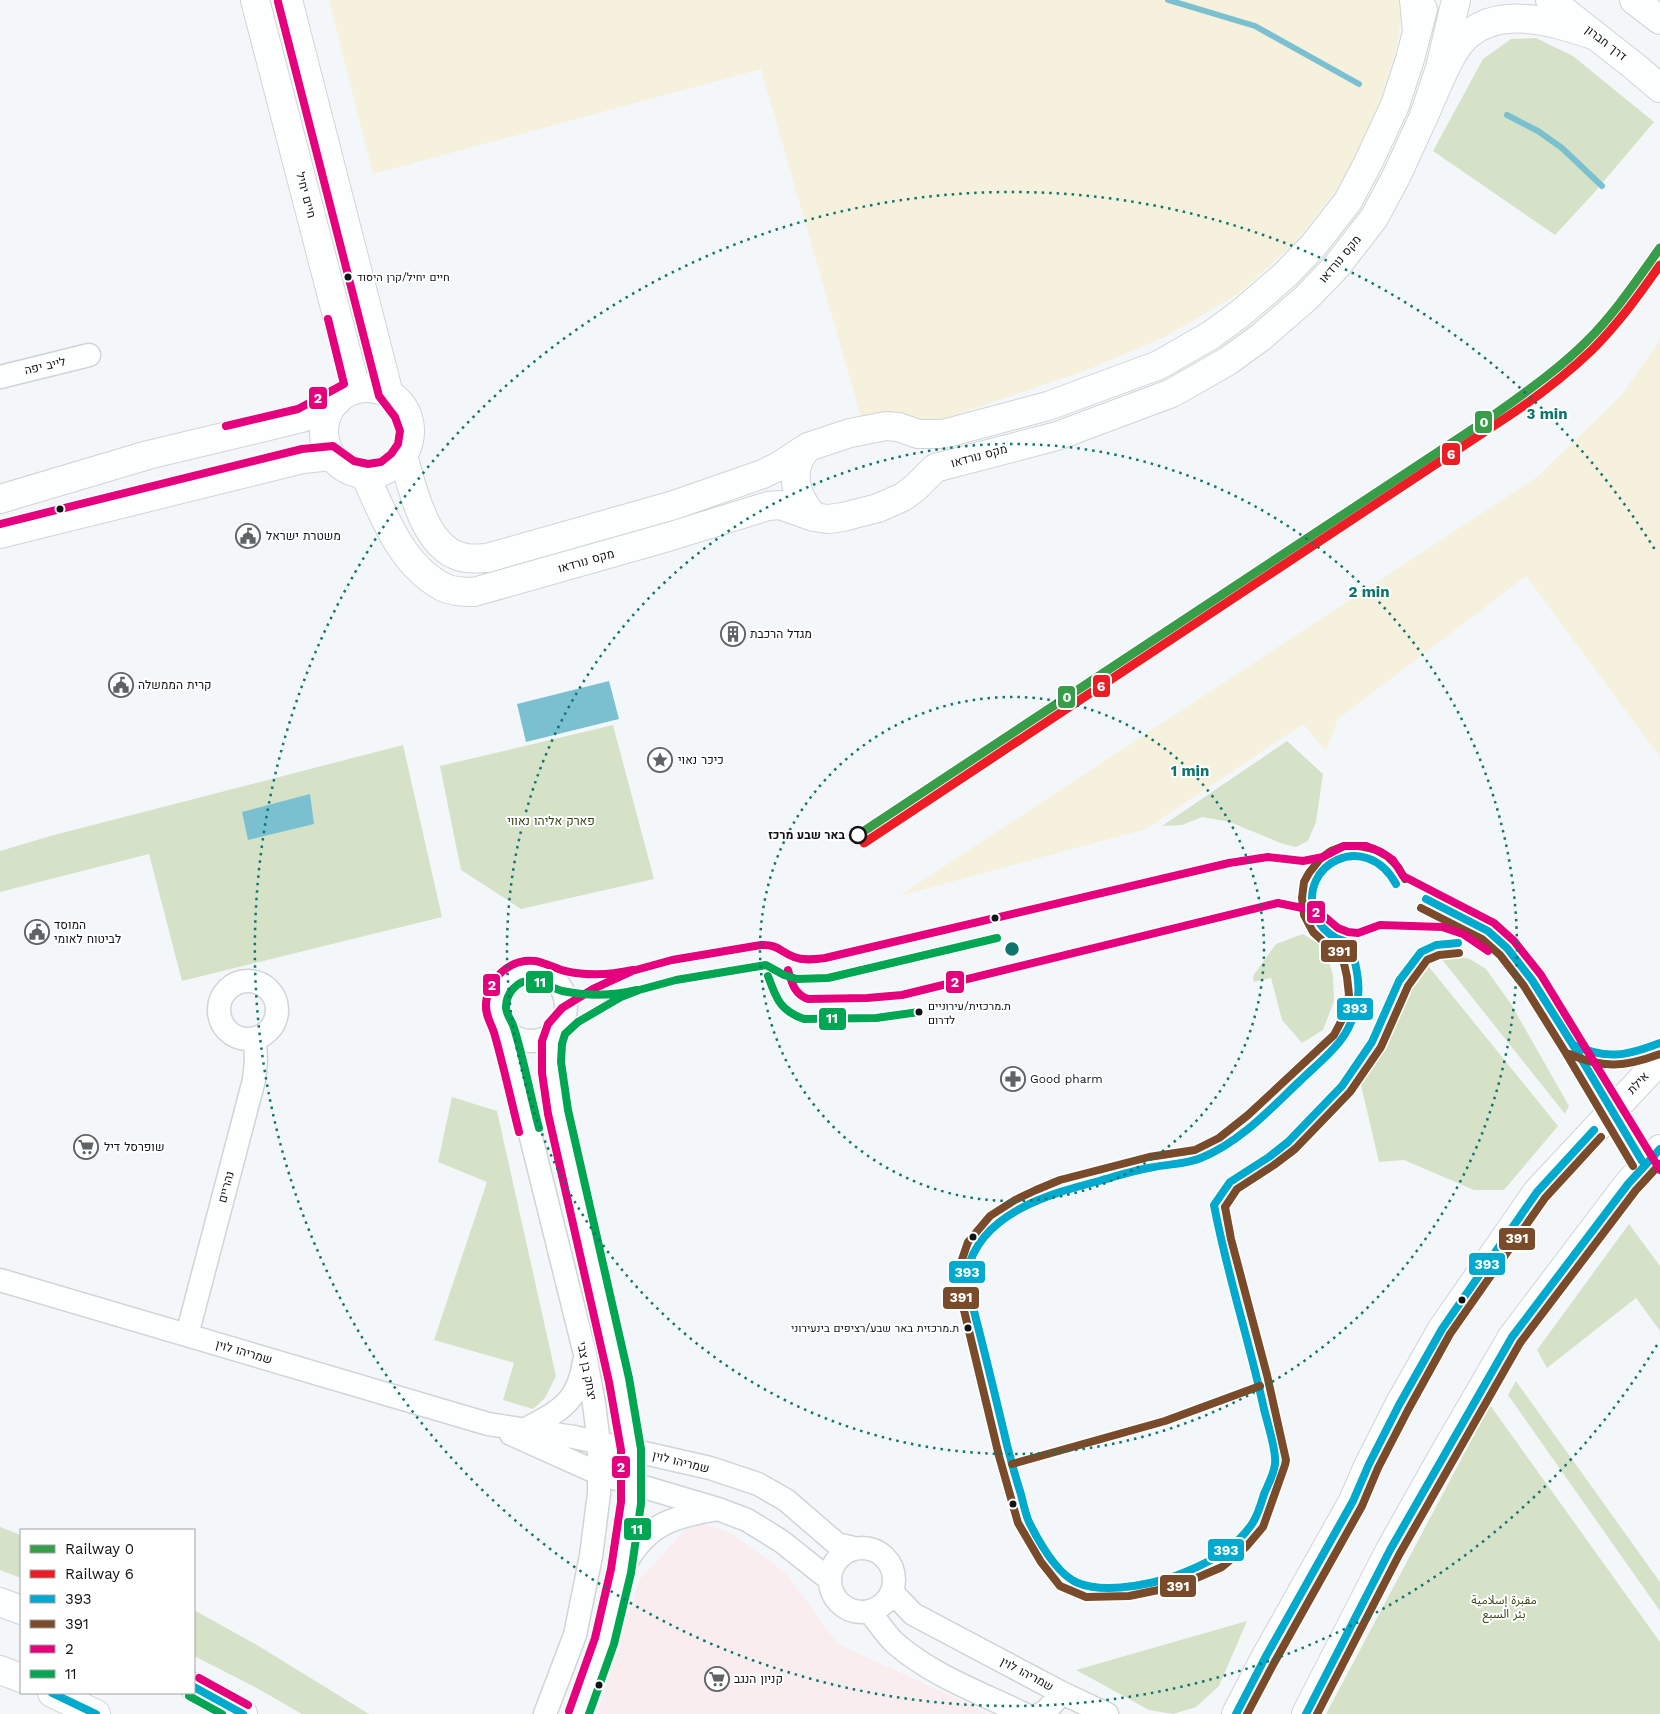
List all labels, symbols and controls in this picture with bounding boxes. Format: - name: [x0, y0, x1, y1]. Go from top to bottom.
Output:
- street label: דרך חברון: [1583, 23, 1629, 63]
- street label: חיים יחיל: [293, 171, 319, 219]
- street label: מקס נורדאו: [1316, 232, 1364, 286]
- place label: חיים יחיל/קרן היסוד: [357, 271, 450, 284]
- marker: חיים יחיל/קרן היסוד: [343, 272, 353, 282]
- street label: לייב יפה: [23, 354, 67, 378]
- line badge: 2: [308, 386, 328, 410]
- text: 2: [314, 390, 322, 406]
- text: 3 min: [1527, 405, 1567, 423]
- line badge: 0: [1474, 410, 1493, 434]
- text: 0: [1479, 414, 1489, 430]
- street label: מקס נורדאו: [949, 442, 1009, 470]
- line badge: 6: [1441, 442, 1461, 466]
- text: 6: [1447, 446, 1456, 462]
- unlabelled marker: [55, 504, 65, 514]
- public building icon: משטרת ישראל: [235, 523, 261, 549]
- place label: משטרת ישראל: [266, 529, 341, 543]
- street label: מקס נורדאו: [556, 546, 616, 576]
- text: 2 min: [1348, 583, 1390, 601]
- building icon: מגדל הרכבת: [720, 621, 746, 647]
- place label: מגדל הרכבת: [750, 627, 812, 641]
- public building icon: קרית הממשלה: [108, 672, 134, 698]
- line badge: 6: [1092, 674, 1111, 698]
- place label: קרית הממשלה: [138, 678, 212, 692]
- text: 6: [1097, 678, 1106, 694]
- line badge: 0: [1057, 685, 1076, 709]
- text: 0: [1062, 689, 1072, 705]
- place icon: כיכר נאוי: [647, 747, 673, 773]
- place label: כיכר נאוי: [678, 753, 724, 767]
- text: 1 min: [1171, 762, 1209, 780]
- park label: פארק אליהו נאווי: [507, 814, 595, 828]
- marker: באר שבע מרכז: [849, 826, 867, 844]
- place label: באר שבע מרכז: [768, 828, 845, 842]
- line badge: 2: [1306, 900, 1326, 924]
- text: 2: [1312, 904, 1320, 920]
- unlabelled marker: [990, 913, 1000, 923]
- place label: המוסד לביטוח לאומי: [54, 918, 121, 946]
- public building icon: המוסד לביטוח לאומי: [24, 919, 50, 945]
- line badge: 391: [1320, 939, 1358, 963]
- centre of rings: [1003, 940, 1021, 958]
- text: 391: [1328, 943, 1350, 959]
- line badge: 11: [525, 970, 554, 994]
- line badge: 2: [945, 970, 965, 994]
- line badge: 2: [482, 973, 501, 997]
- text: 11: [534, 974, 546, 990]
- text: 2: [951, 974, 959, 990]
- text: 2: [488, 977, 496, 993]
- line badge: 393: [1336, 997, 1374, 1021]
- place label: ת.מרכזית/עירוניים לדרום: [928, 1000, 1011, 1027]
- text: 393: [1342, 1000, 1368, 1016]
- line badge: 11: [818, 1007, 847, 1031]
- marker: ת.מרכזית/עירוניים לדרום: [914, 1007, 924, 1017]
- text: 11: [826, 1010, 838, 1026]
- pharmacy icon: Good pharm: [1000, 1066, 1026, 1092]
- street label: אילת: [1624, 1069, 1652, 1097]
- place label: Good pharm: [1030, 1072, 1103, 1086]
- supermarket icon: שופרסל דיל: [73, 1134, 99, 1160]
- place label: שופרסל דיל: [104, 1140, 164, 1154]
- street label: נהריים: [215, 1170, 237, 1204]
- line badge: 391: [1498, 1227, 1536, 1251]
- text: 391: [1506, 1230, 1528, 1246]
- unlabelled marker: [968, 1232, 978, 1242]
- line badge: 393: [1468, 1252, 1506, 1276]
- text: 393: [1474, 1256, 1500, 1272]
- line badge: 393: [948, 1260, 986, 1284]
- text: 393: [954, 1264, 980, 1280]
- line badge: 391: [942, 1286, 980, 1310]
- text: 391: [950, 1289, 972, 1305]
- unlabelled marker: [1457, 1295, 1467, 1305]
- place label: ת.מרכזית באר שבע/רציפים בינעירוני: [791, 1322, 959, 1335]
- marker: ת.מרכזית באר שבע/רציפים בינעירוני: [963, 1323, 973, 1333]
- street label: שמריהו לוין: [214, 1337, 274, 1367]
- street label: יצחק בן צבי: [574, 1341, 600, 1401]
- street label: שמריהו לוין: [651, 1448, 711, 1476]
- line badge: 2: [611, 1455, 631, 1479]
- text: 2: [617, 1459, 625, 1475]
- unlabelled marker: [1008, 1499, 1018, 1509]
- line badge: 11: [623, 1517, 652, 1541]
- text: 11: [631, 1521, 643, 1537]
- legend: [20, 1529, 195, 1694]
- line badge: 393: [1207, 1538, 1245, 1562]
- text: Railway 0: [65, 1540, 134, 1558]
- text: 393: [1213, 1542, 1239, 1558]
- text: Railway 6: [65, 1565, 134, 1583]
- line badge: 391: [1159, 1574, 1197, 1598]
- text: 391: [1167, 1578, 1189, 1594]
- text: 393: [65, 1590, 91, 1608]
- park label: مقبرة إسلامية بئر السبع: [1471, 1593, 1537, 1623]
- text: 391: [65, 1615, 89, 1633]
- text: 2: [65, 1640, 74, 1658]
- street label: שמריהו לוין: [998, 1654, 1056, 1694]
- text: 11: [65, 1665, 77, 1683]
- supermarket icon: קניון הנגב: [704, 1666, 730, 1692]
- place label: קניון הנגב: [734, 1672, 783, 1686]
- unlabelled marker: [594, 1680, 604, 1690]

